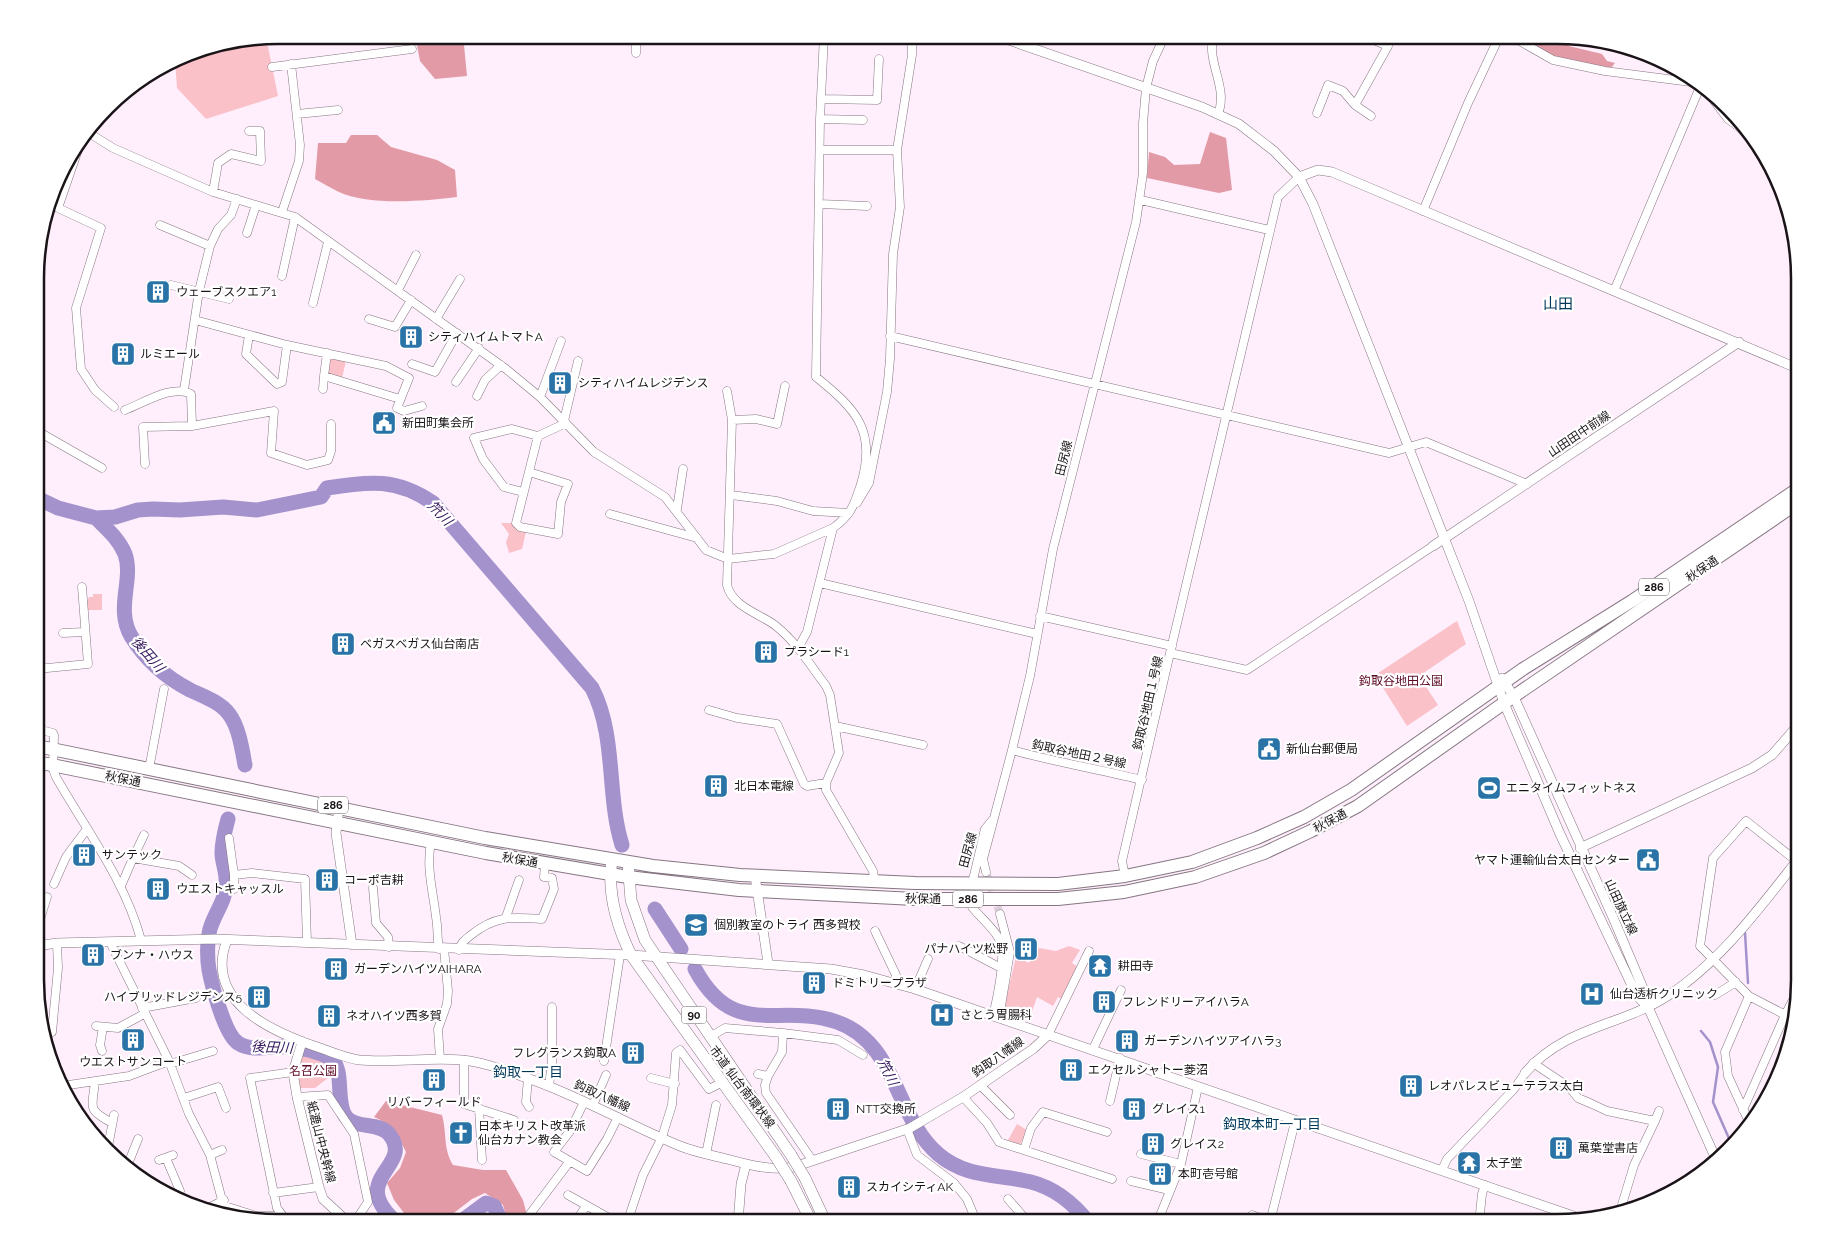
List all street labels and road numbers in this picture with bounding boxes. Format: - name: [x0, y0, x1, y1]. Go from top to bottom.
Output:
- street label: 山田田中前線: [1545, 408, 1613, 460]
- street label: 田尻線: [1053, 439, 1075, 477]
- street label: 秋保通: [1683, 553, 1721, 585]
- road number: 286: [1639, 578, 1669, 596]
- street label: 鈎取谷地田１号線: [1130, 655, 1166, 751]
- street label: 鈎取谷地田２号線: [1031, 737, 1127, 771]
- street label: 秋保通: [104, 769, 142, 789]
- road number: 286: [318, 796, 348, 814]
- street label: 秋保通: [1311, 806, 1349, 836]
- street label: 田尻線: [957, 831, 979, 869]
- street label: 秋保通: [501, 850, 539, 870]
- street label: 山田旗立線: [1602, 877, 1640, 937]
- road number: 286: [953, 891, 983, 908]
- street label: 秋保通: [905, 892, 941, 906]
- road number: 90: [682, 1006, 706, 1024]
- street label: 鈎取八幡線: [969, 1034, 1027, 1080]
- street label: 市道 仙台南環状線: [707, 1043, 777, 1131]
- street label: 鈎取八幡線: [572, 1077, 632, 1115]
- street label: 紙漉山中央幹線: [304, 1100, 338, 1184]

